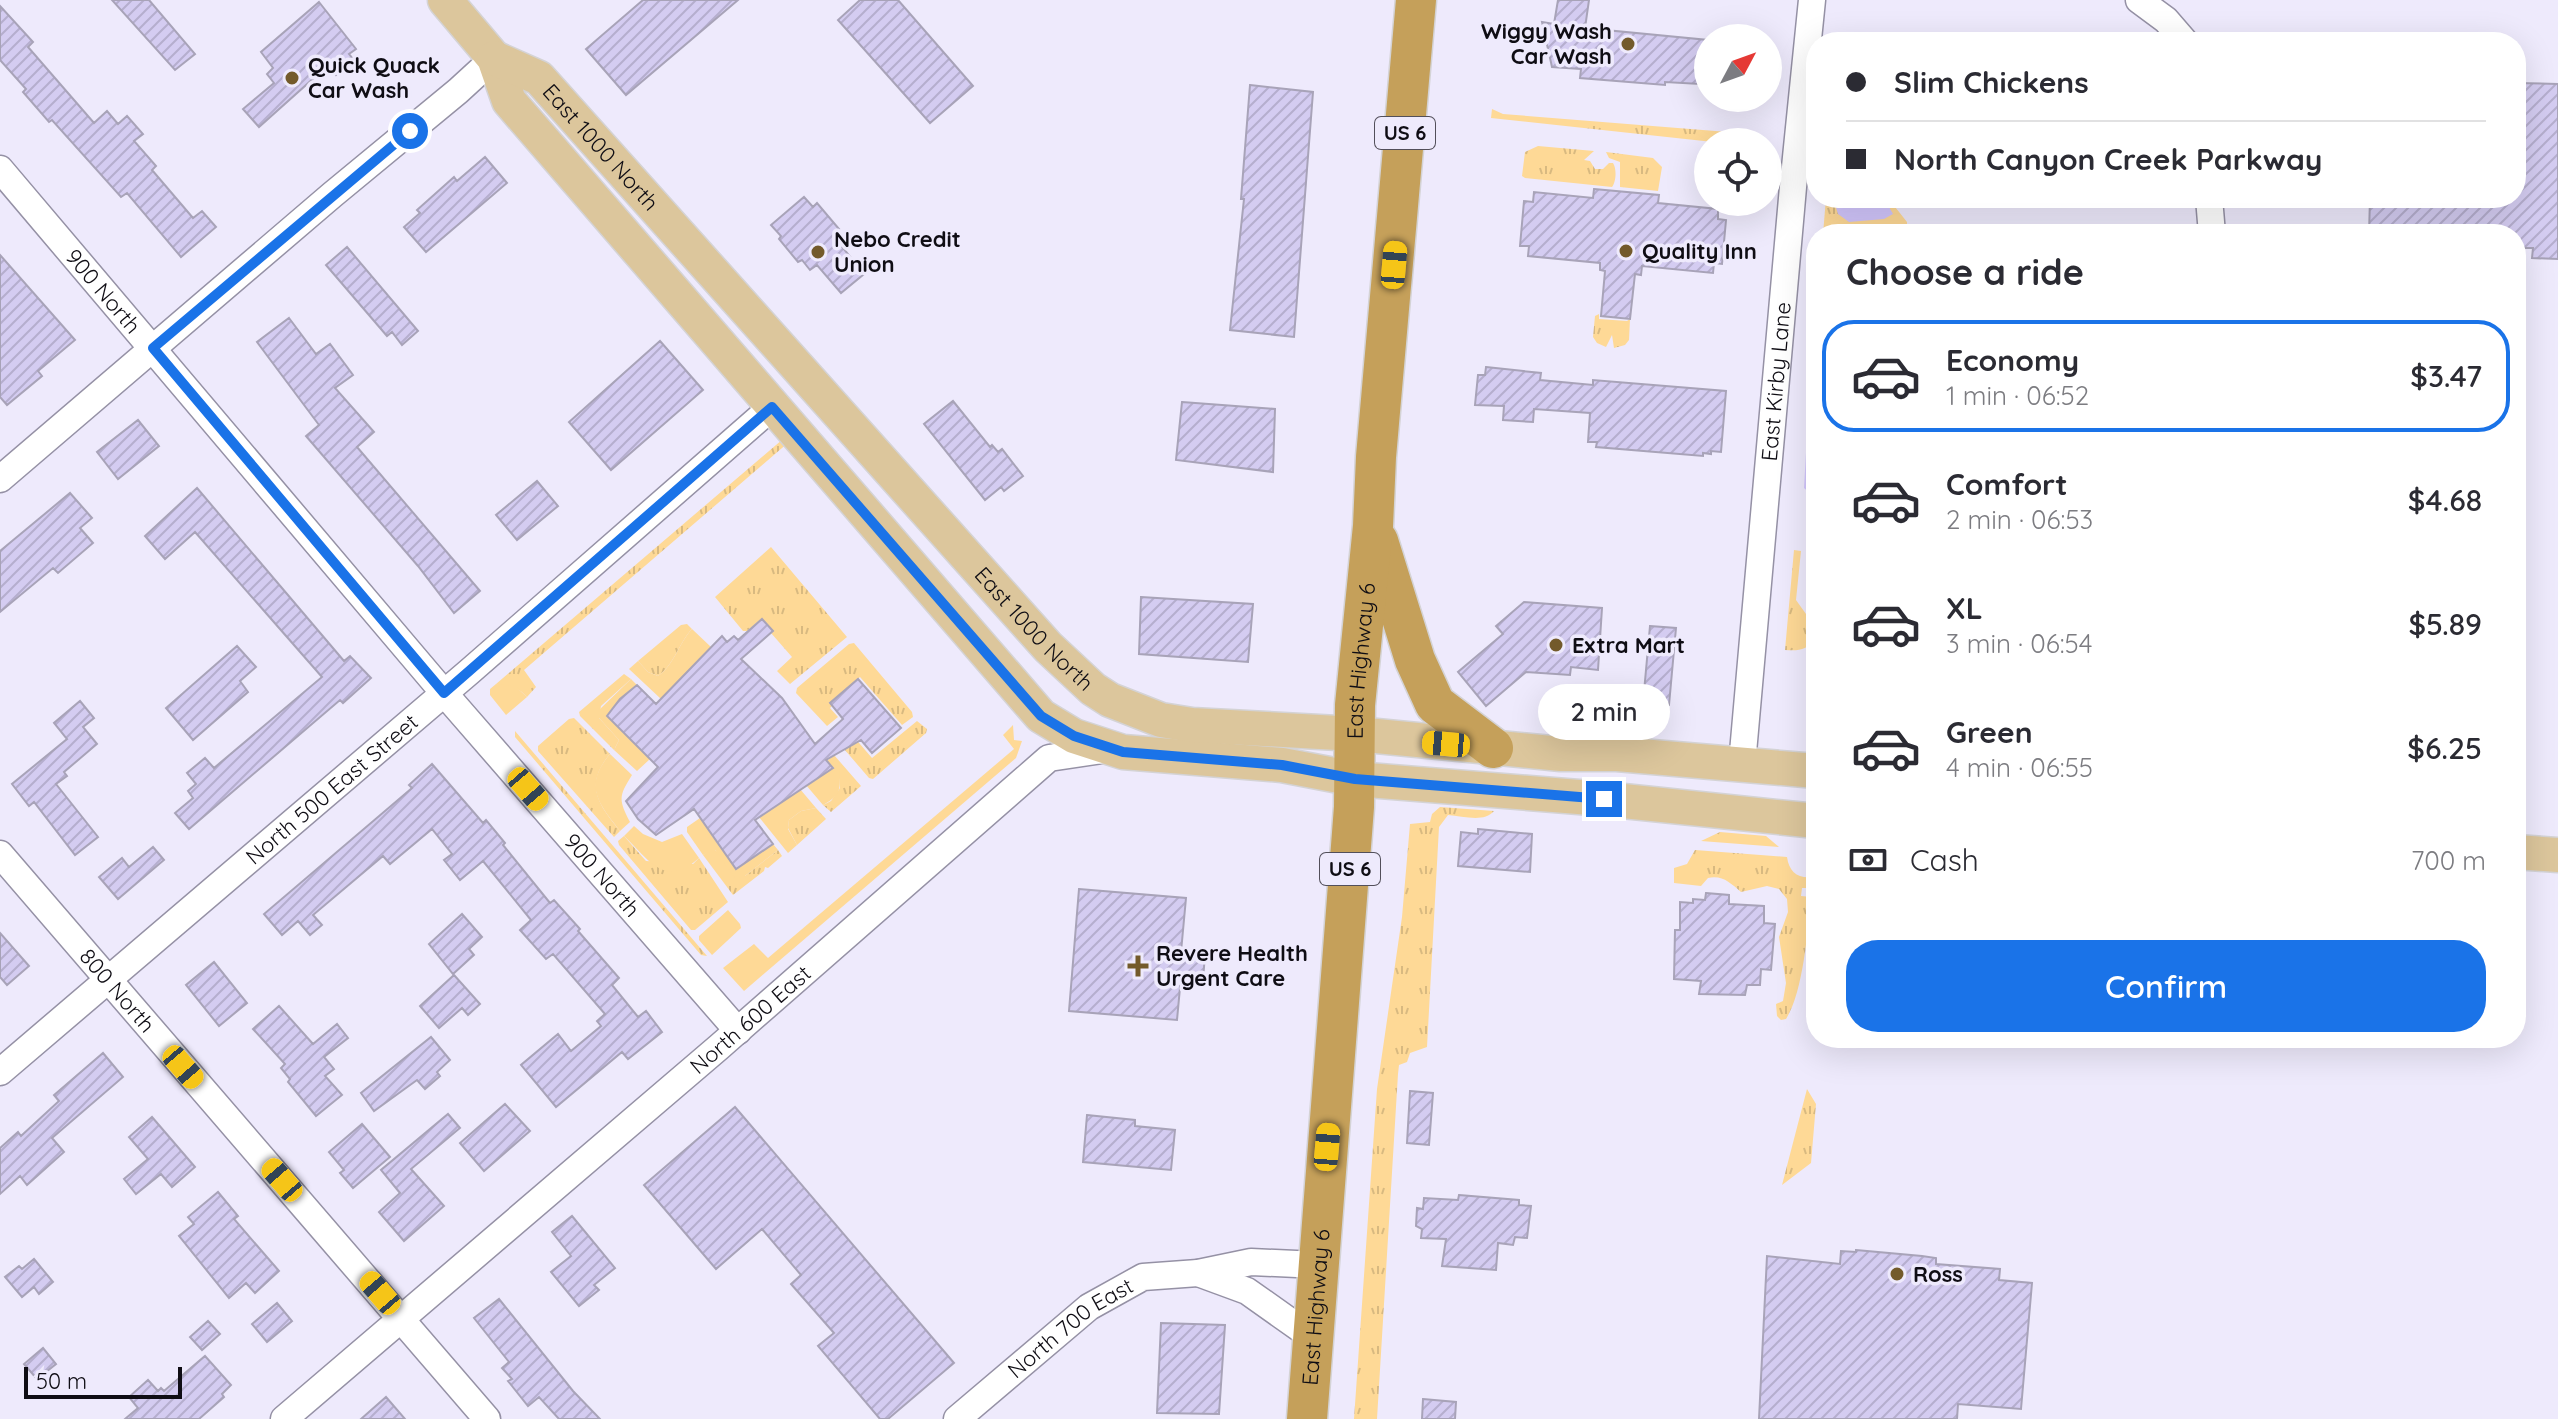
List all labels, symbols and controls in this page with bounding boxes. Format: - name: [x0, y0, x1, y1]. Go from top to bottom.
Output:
- place label: Wiggy Wash Car Wash: [1481, 17, 1612, 70]
- north arrow: [1694, 24, 1782, 112]
- map controls: [1694, 24, 1782, 216]
- marker: Wiggy Wash Car Wash: [1619, 35, 1637, 53]
- place label: Quick Quack Car Wash: [308, 51, 440, 104]
- text: Slim Chickens: [1894, 63, 2089, 101]
- marker: Quick Quack Car Wash: [283, 69, 301, 87]
- street label: East 1000 North: [537, 78, 665, 216]
- route start: [392, 113, 428, 149]
- road number: US 6: [1375, 117, 1435, 149]
- button: locate: [1694, 128, 1782, 216]
- text: North Canyon Creek Parkway: [1894, 140, 2322, 178]
- place label: Nebo Credit Union: [834, 225, 961, 278]
- place label: Quality Inn: [1642, 237, 1757, 265]
- car: [1380, 240, 1408, 290]
- marker: Quality Inn: [1617, 242, 1635, 260]
- street label: 900 North: [60, 243, 147, 339]
- marker: Nebo Credit Union: [809, 243, 827, 261]
- text: Choose a ride: [1846, 249, 2084, 294]
- street label: East Kirby Lane: [1755, 301, 1797, 462]
- icon: car: [1850, 340, 1922, 412]
- text: Economy: [1946, 341, 2079, 379]
- text: $3.47: [2410, 357, 2482, 395]
- text: 1 min · 06:52: [1946, 379, 2089, 412]
- icon: car: [1850, 464, 1922, 536]
- text: Comfort: [1946, 465, 2067, 503]
- text: $4.68: [2408, 481, 2482, 519]
- text: 2 min · 06:53: [1946, 503, 2093, 536]
- street label: East 1000 North: [969, 561, 1100, 697]
- street label: East Highway 6: [1341, 581, 1381, 739]
- icon: car: [1850, 588, 1922, 660]
- text: XL: [1946, 589, 1983, 627]
- text: $5.89: [2408, 605, 2482, 643]
- text: 3 min · 06:54: [1946, 627, 2092, 660]
- place label: Extra Mart: [1572, 631, 1685, 659]
- marker: Extra Mart: [1547, 636, 1565, 654]
- callout: 2 min: [1538, 683, 1670, 739]
- text: 2 min: [1570, 695, 1638, 728]
- street label: North 500 East Street: [240, 708, 424, 870]
- icon: car: [1850, 712, 1922, 784]
- text: Green: [1946, 713, 2033, 751]
- text: $6.25: [2407, 729, 2482, 767]
- car: [1421, 730, 1471, 758]
- text: 4 min · 06:55: [1946, 751, 2093, 784]
- car: [503, 763, 553, 815]
- route end: [1586, 781, 1622, 817]
- street label: 900 North: [558, 827, 646, 923]
- icon: cash: [1846, 838, 1890, 882]
- text: Cash: [1910, 841, 1979, 879]
- text: 700 m: [2411, 844, 2486, 877]
- road number: US 6: [1320, 853, 1380, 885]
- place label: Revere Health Urgent Care: [1156, 939, 1308, 992]
- button: Confirm: [1846, 940, 2486, 1032]
- street label: 800 North: [74, 943, 161, 1038]
- marker: Revere Health Urgent Care: [1127, 955, 1149, 977]
- street label: North 600 East: [684, 959, 817, 1080]
- car: [158, 1041, 208, 1093]
- car: [1313, 1122, 1341, 1172]
- car: [257, 1154, 307, 1206]
- street label: East Highway 6: [1296, 1228, 1336, 1387]
- place label: Ross: [1913, 1260, 1963, 1288]
- marker: Ross: [1888, 1265, 1906, 1283]
- car: [355, 1267, 405, 1319]
- street label: North 700 East: [1002, 1271, 1138, 1384]
- scale bar: [24, 1363, 182, 1399]
- text: 50 m: [36, 1367, 87, 1395]

